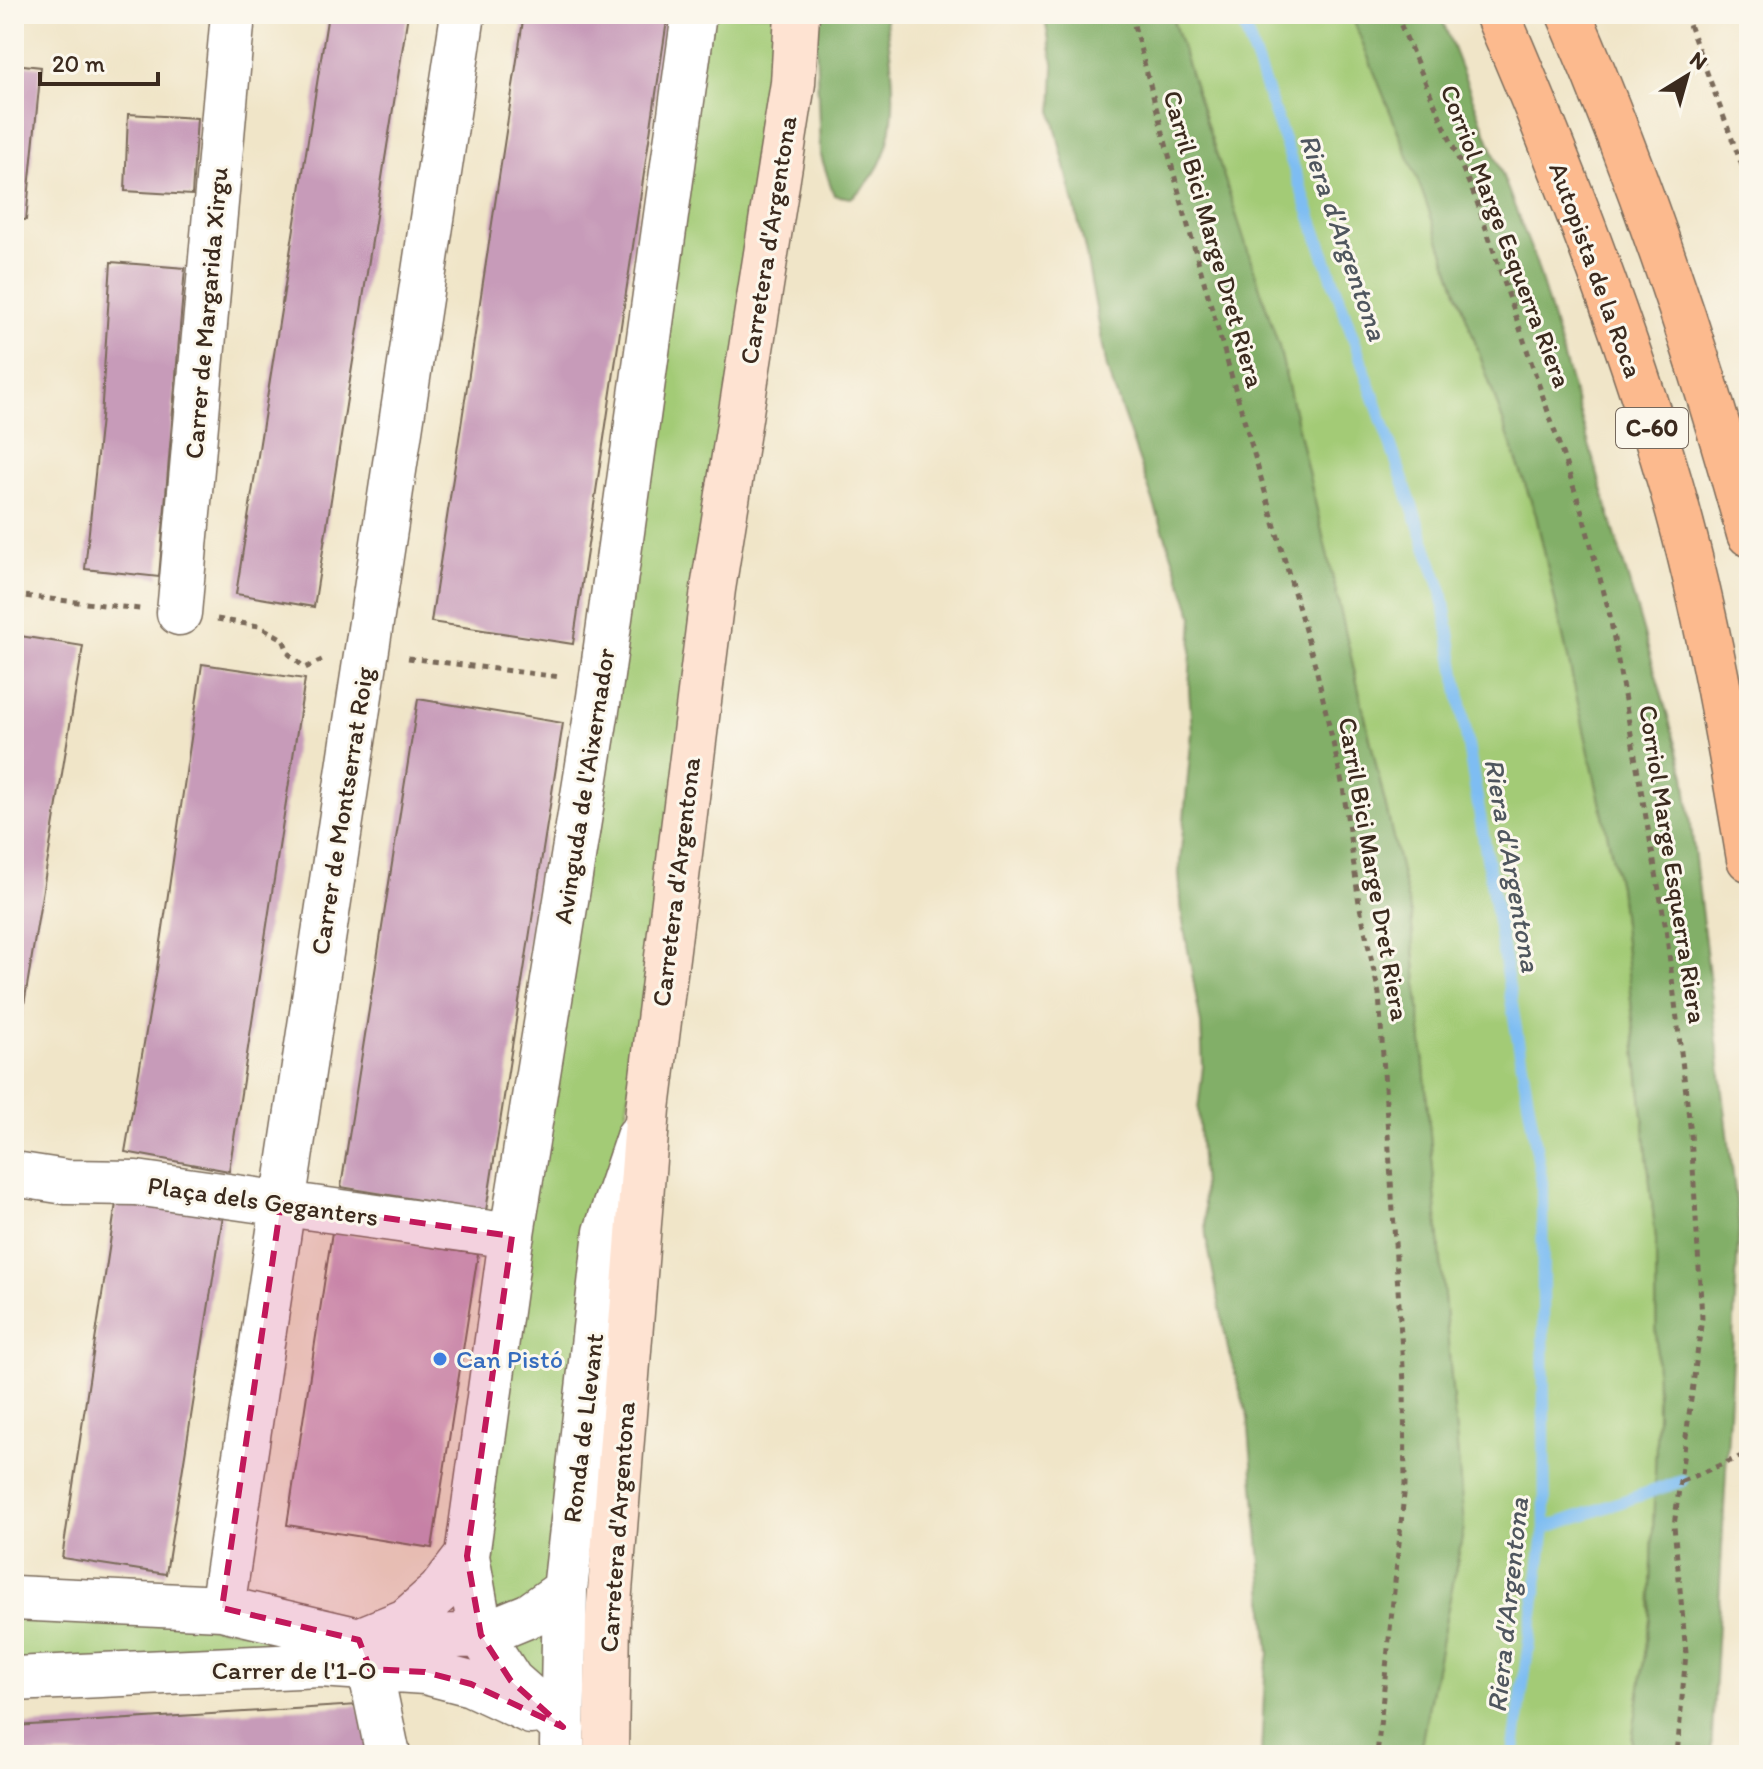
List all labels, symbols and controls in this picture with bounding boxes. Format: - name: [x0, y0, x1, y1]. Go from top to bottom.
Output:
- scale bar: [40, 36, 158, 86]
- north arrow: [1647, 36, 1727, 116]
- text: N: [1685, 45, 1713, 76]
- text: 20 m: [52, 49, 105, 78]
- street label: Corriol Marge Esquerra Riera: [1433, 80, 1579, 392]
- street label: Carril Bici Marge Dret Riera: [1156, 87, 1272, 392]
- street label: Carretera d'Argentona: [733, 113, 804, 367]
- water label: Riera d'Argentona: [1293, 129, 1395, 345]
- street label: Autopista de la Roca: [1542, 158, 1650, 382]
- street label: Carrer de Margarida Xirgu: [177, 166, 235, 460]
- road number: C-60: [1616, 408, 1688, 448]
- street label: Avinguda de l'Aixernador: [546, 646, 622, 926]
- street label: Carrer de Montserrat Roig: [303, 664, 381, 957]
- street label: Corriol Marge Esquerra Riera: [1632, 703, 1714, 1026]
- street label: Carril Bici Marge Dret Riera: [1332, 715, 1417, 1024]
- street label: Carretera d'Argentona: [645, 755, 707, 1009]
- water label: Riera d'Argentona: [1477, 756, 1549, 975]
- street label: Plaça dels Geganters: [146, 1169, 380, 1233]
- street label: Ronda de Llevant: [555, 1331, 611, 1525]
- place label: Can Pistó: [456, 1343, 563, 1375]
- marker: Can Pistó: [431, 1350, 449, 1368]
- street label: Carretera d'Argentona: [592, 1400, 642, 1653]
- water label: Riera d'Argentona: [1479, 1495, 1535, 1714]
- street label: Carrer de l'1-O: [211, 1654, 377, 1686]

